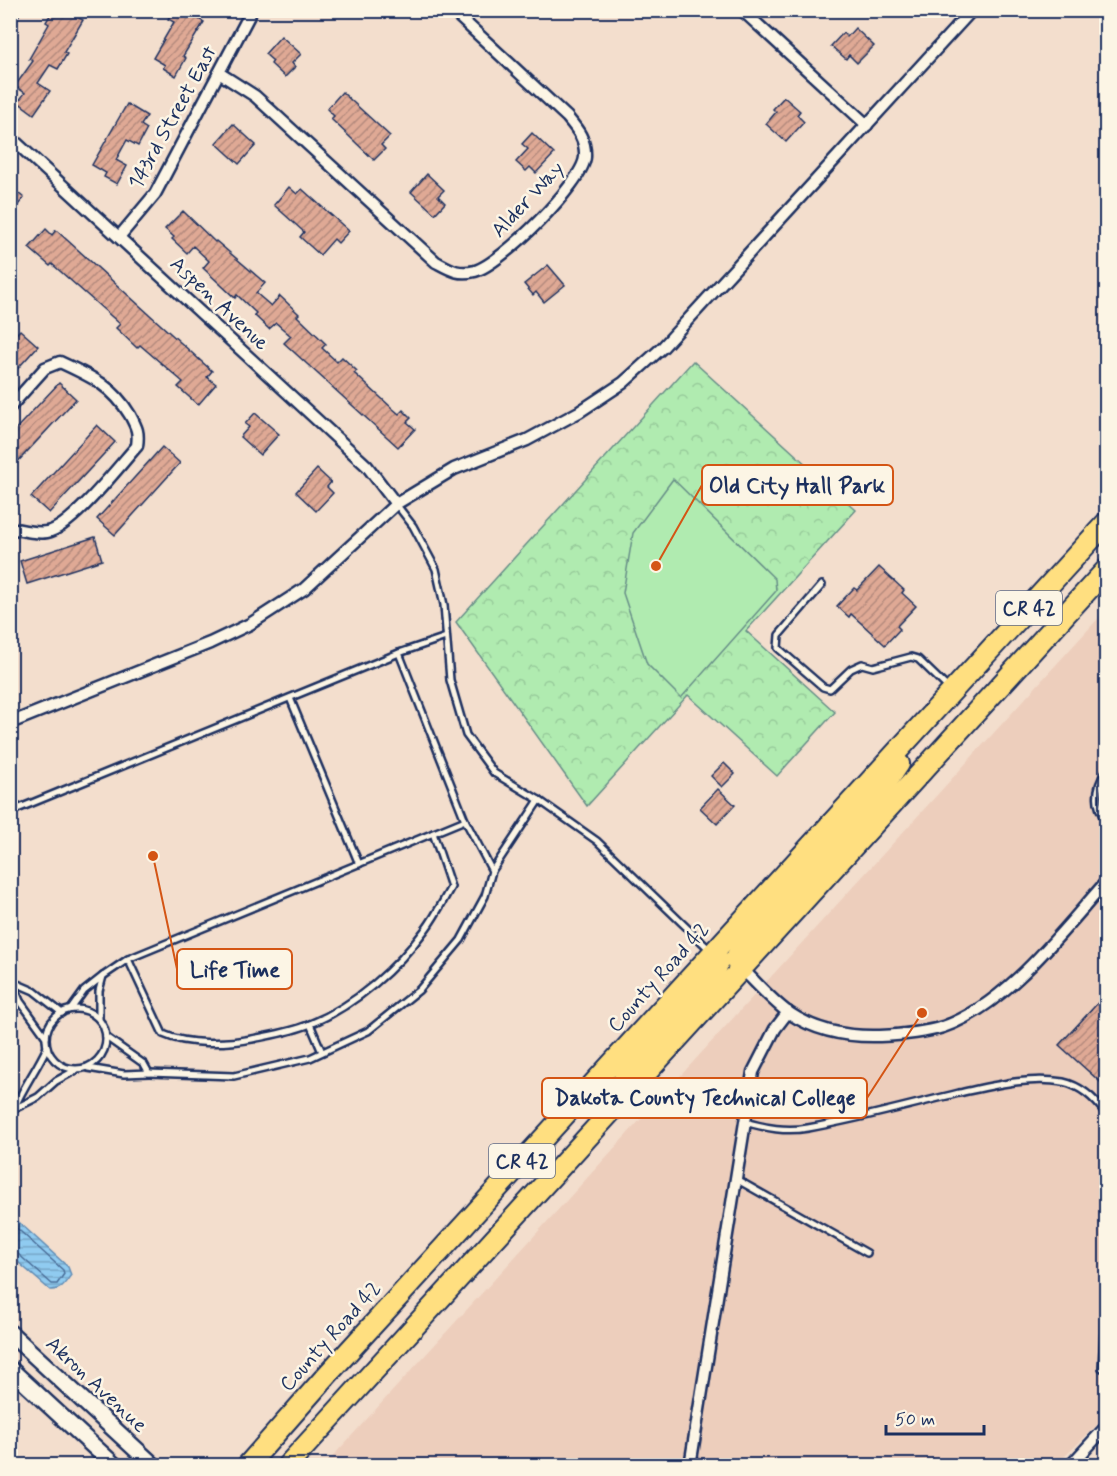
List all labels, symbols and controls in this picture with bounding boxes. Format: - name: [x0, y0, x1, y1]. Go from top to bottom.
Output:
- street label: 143rd Street East: [122, 40, 224, 194]
- street label: Alder Way: [485, 155, 570, 244]
- street label: Aspen Avenue: [164, 250, 275, 357]
- callout: Old City Hall Park: [702, 465, 893, 505]
- text: Old City Hall Park: [709, 473, 886, 501]
- road number: CR 42: [996, 591, 1062, 625]
- street label: County Road 42: [602, 916, 716, 1039]
- callout: Life Time: [177, 949, 292, 989]
- text: Life Time: [190, 957, 280, 985]
- callout: Dakota County Technical College: [542, 1078, 867, 1118]
- text: Dakota County Technical College: [554, 1085, 856, 1114]
- road number: CR 42: [489, 1144, 555, 1178]
- street label: County Road 42: [274, 1275, 388, 1398]
- street label: Akron Avenue: [39, 1330, 153, 1439]
- scale bar: [886, 1398, 984, 1436]
- text: 50 m: [895, 1408, 935, 1432]

